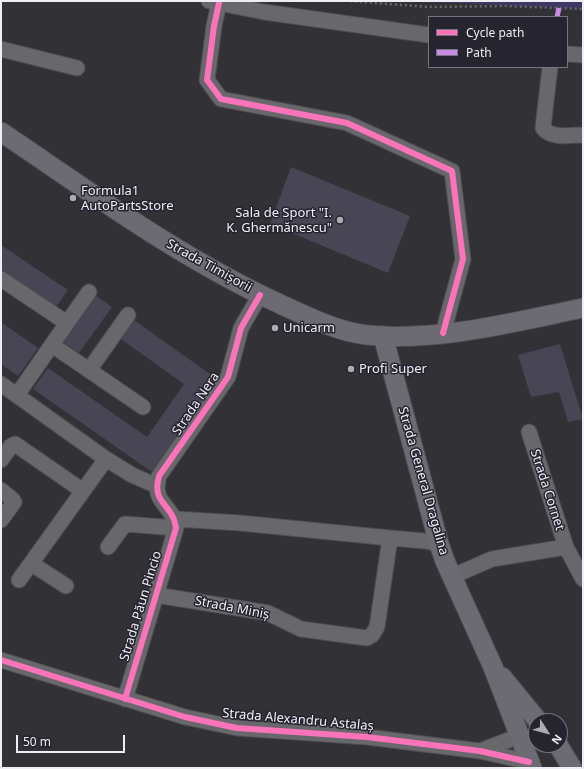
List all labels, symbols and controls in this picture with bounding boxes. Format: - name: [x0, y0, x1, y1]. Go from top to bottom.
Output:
- legend: [428, 16, 568, 68]
- text: Cycle path: [466, 24, 524, 41]
- text: Path: [466, 44, 492, 61]
- place label: Formula1 AutoPartsStore: [81, 183, 173, 214]
- marker: Formula1 AutoPartsStore: [68, 193, 78, 203]
- place label: Sala de Sport "I. K. Ghermănescu": [226, 205, 332, 236]
- marker: Sala de Sport "I. K. Ghermănescu": [335, 215, 345, 225]
- street label: Strada Timișorii: [164, 236, 254, 296]
- place label: Unicarm: [283, 320, 335, 336]
- marker: Unicarm: [270, 323, 280, 333]
- place label: Profi Super: [359, 361, 427, 377]
- marker: Profi Super: [346, 364, 356, 374]
- street label: Strada Nera: [169, 370, 223, 438]
- street label: Strada General Dragalina: [394, 405, 452, 557]
- street label: Strada Cornet: [527, 447, 567, 533]
- street label: Strada Păun Pincio: [117, 549, 165, 663]
- street label: Strada Miniș: [193, 593, 271, 623]
- street label: Strada Alexandru Astalaș: [222, 706, 374, 734]
- north arrow: [528, 713, 568, 753]
- scale bar: [18, 727, 127, 753]
- text: N: [549, 732, 566, 748]
- text: 50 m: [23, 733, 51, 750]

